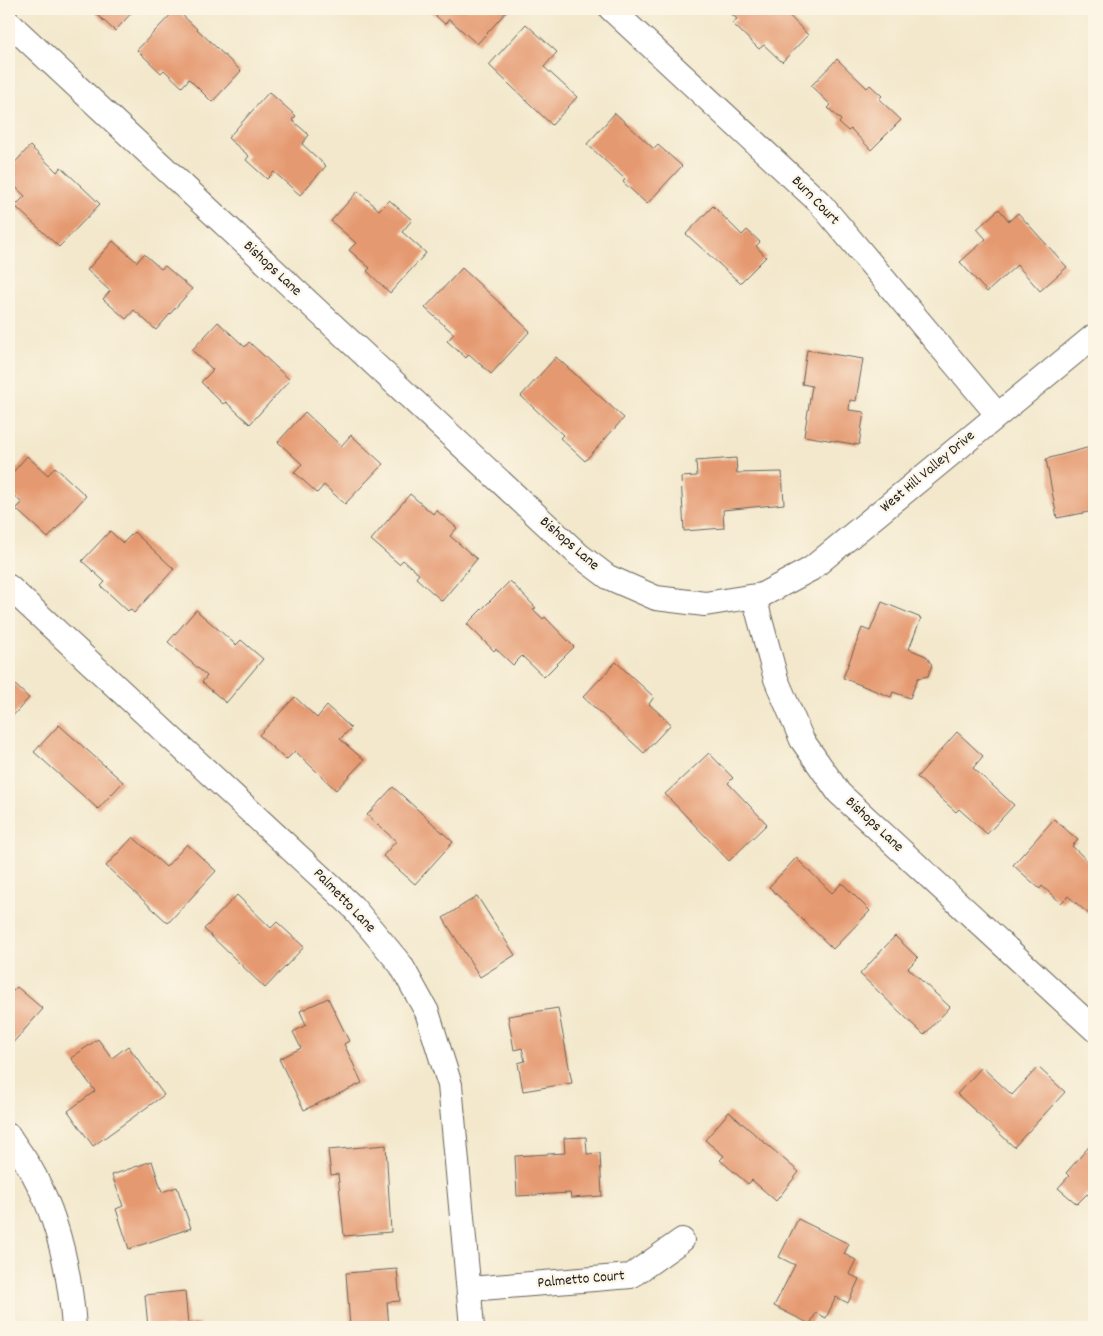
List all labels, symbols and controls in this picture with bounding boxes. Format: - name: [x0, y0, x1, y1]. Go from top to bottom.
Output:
- street label: Burn Court: [786, 171, 844, 231]
- street label: Bishops Lane: [238, 236, 307, 302]
- street label: West Hill Valley Drive: [876, 425, 981, 518]
- street label: Bishops Lane: [534, 512, 604, 577]
- street label: Bishops Lane: [840, 792, 909, 858]
- street label: Palmetto Lane: [308, 864, 381, 938]
- street label: Palmetto Court: [537, 1265, 626, 1295]

